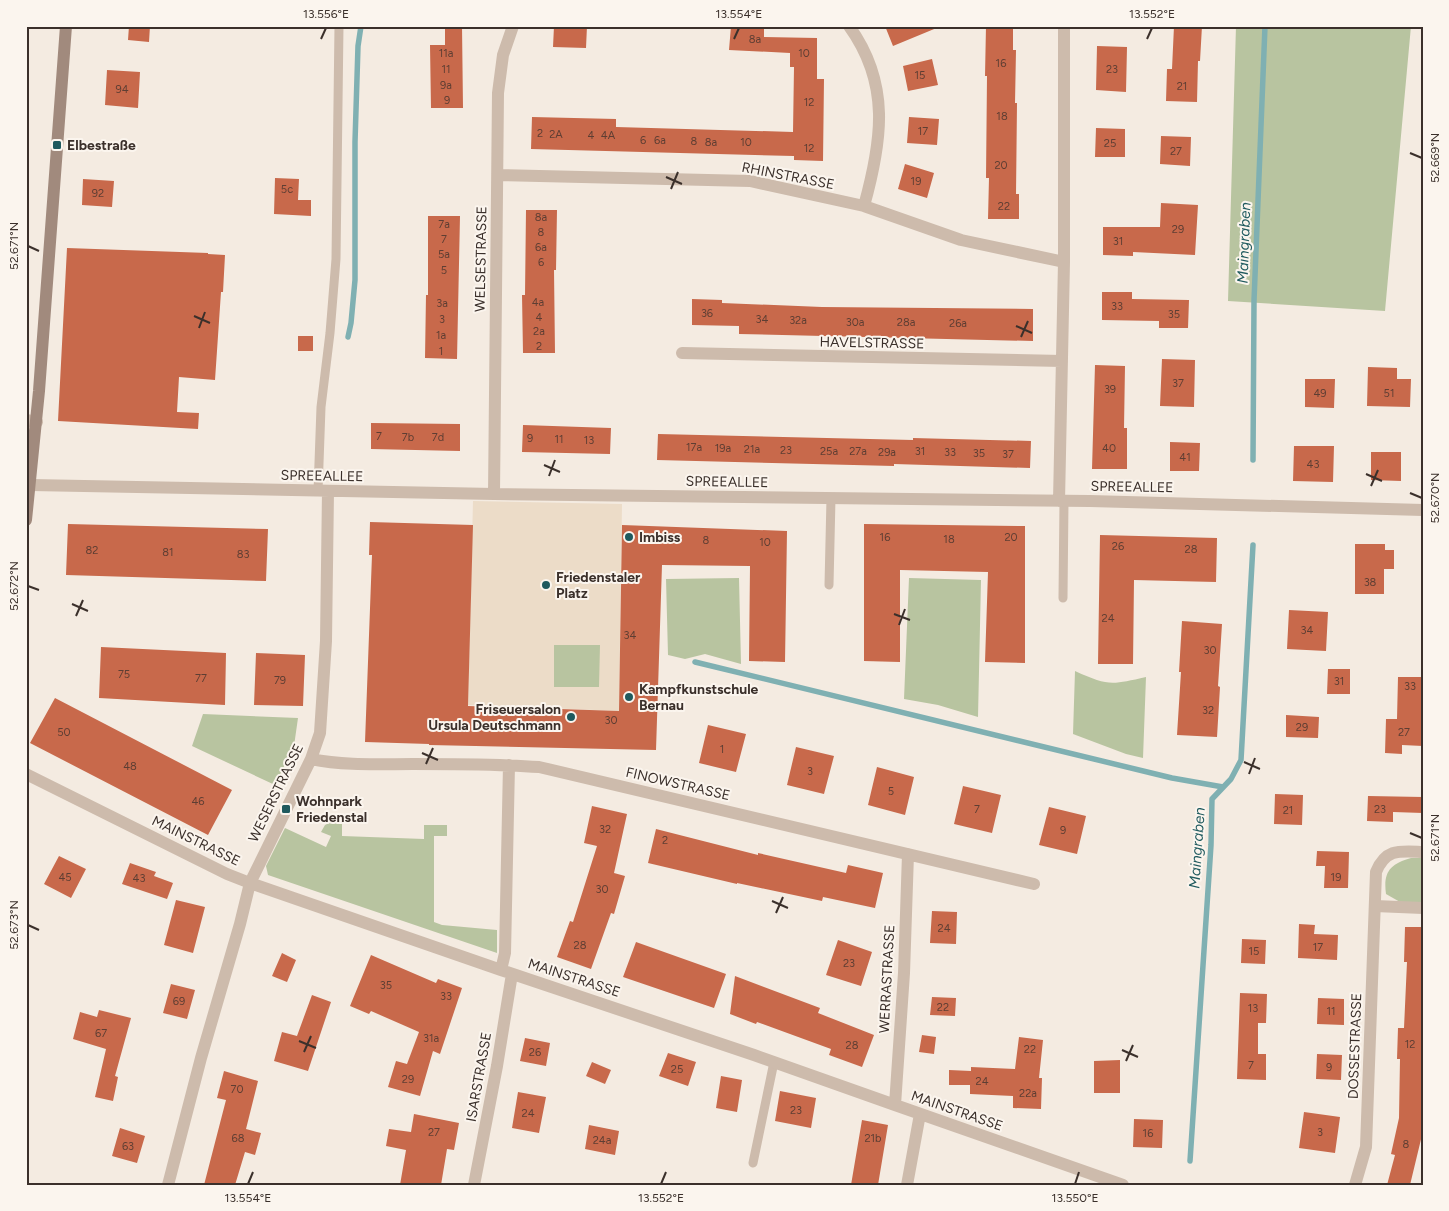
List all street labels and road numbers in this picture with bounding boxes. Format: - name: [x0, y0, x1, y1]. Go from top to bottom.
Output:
- street label: RHINSTRASSE: [740, 159, 836, 193]
- street label: WELSESTRASSE: [472, 206, 490, 312]
- street label: HAVELSTRASSE: [819, 334, 925, 352]
- street label: SPREEALLEE: [281, 467, 363, 485]
- street label: SPREEALLEE: [686, 473, 768, 491]
- street label: SPREEALLEE: [1091, 478, 1173, 496]
- street label: WESERSTRASSE: [245, 741, 307, 845]
- street label: FINOWSTRASSE: [624, 764, 732, 804]
- street label: MAINSTRASSE: [149, 812, 243, 870]
- street label: WERRASTRASSE: [876, 924, 898, 1034]
- street label: MAINSTRASSE: [526, 955, 622, 1001]
- street label: DOSSESTRASSE: [1345, 993, 1365, 1099]
- street label: ISARSTRASSE: [463, 1031, 495, 1123]
- street label: MAINSTRASSE: [909, 1087, 1005, 1135]

